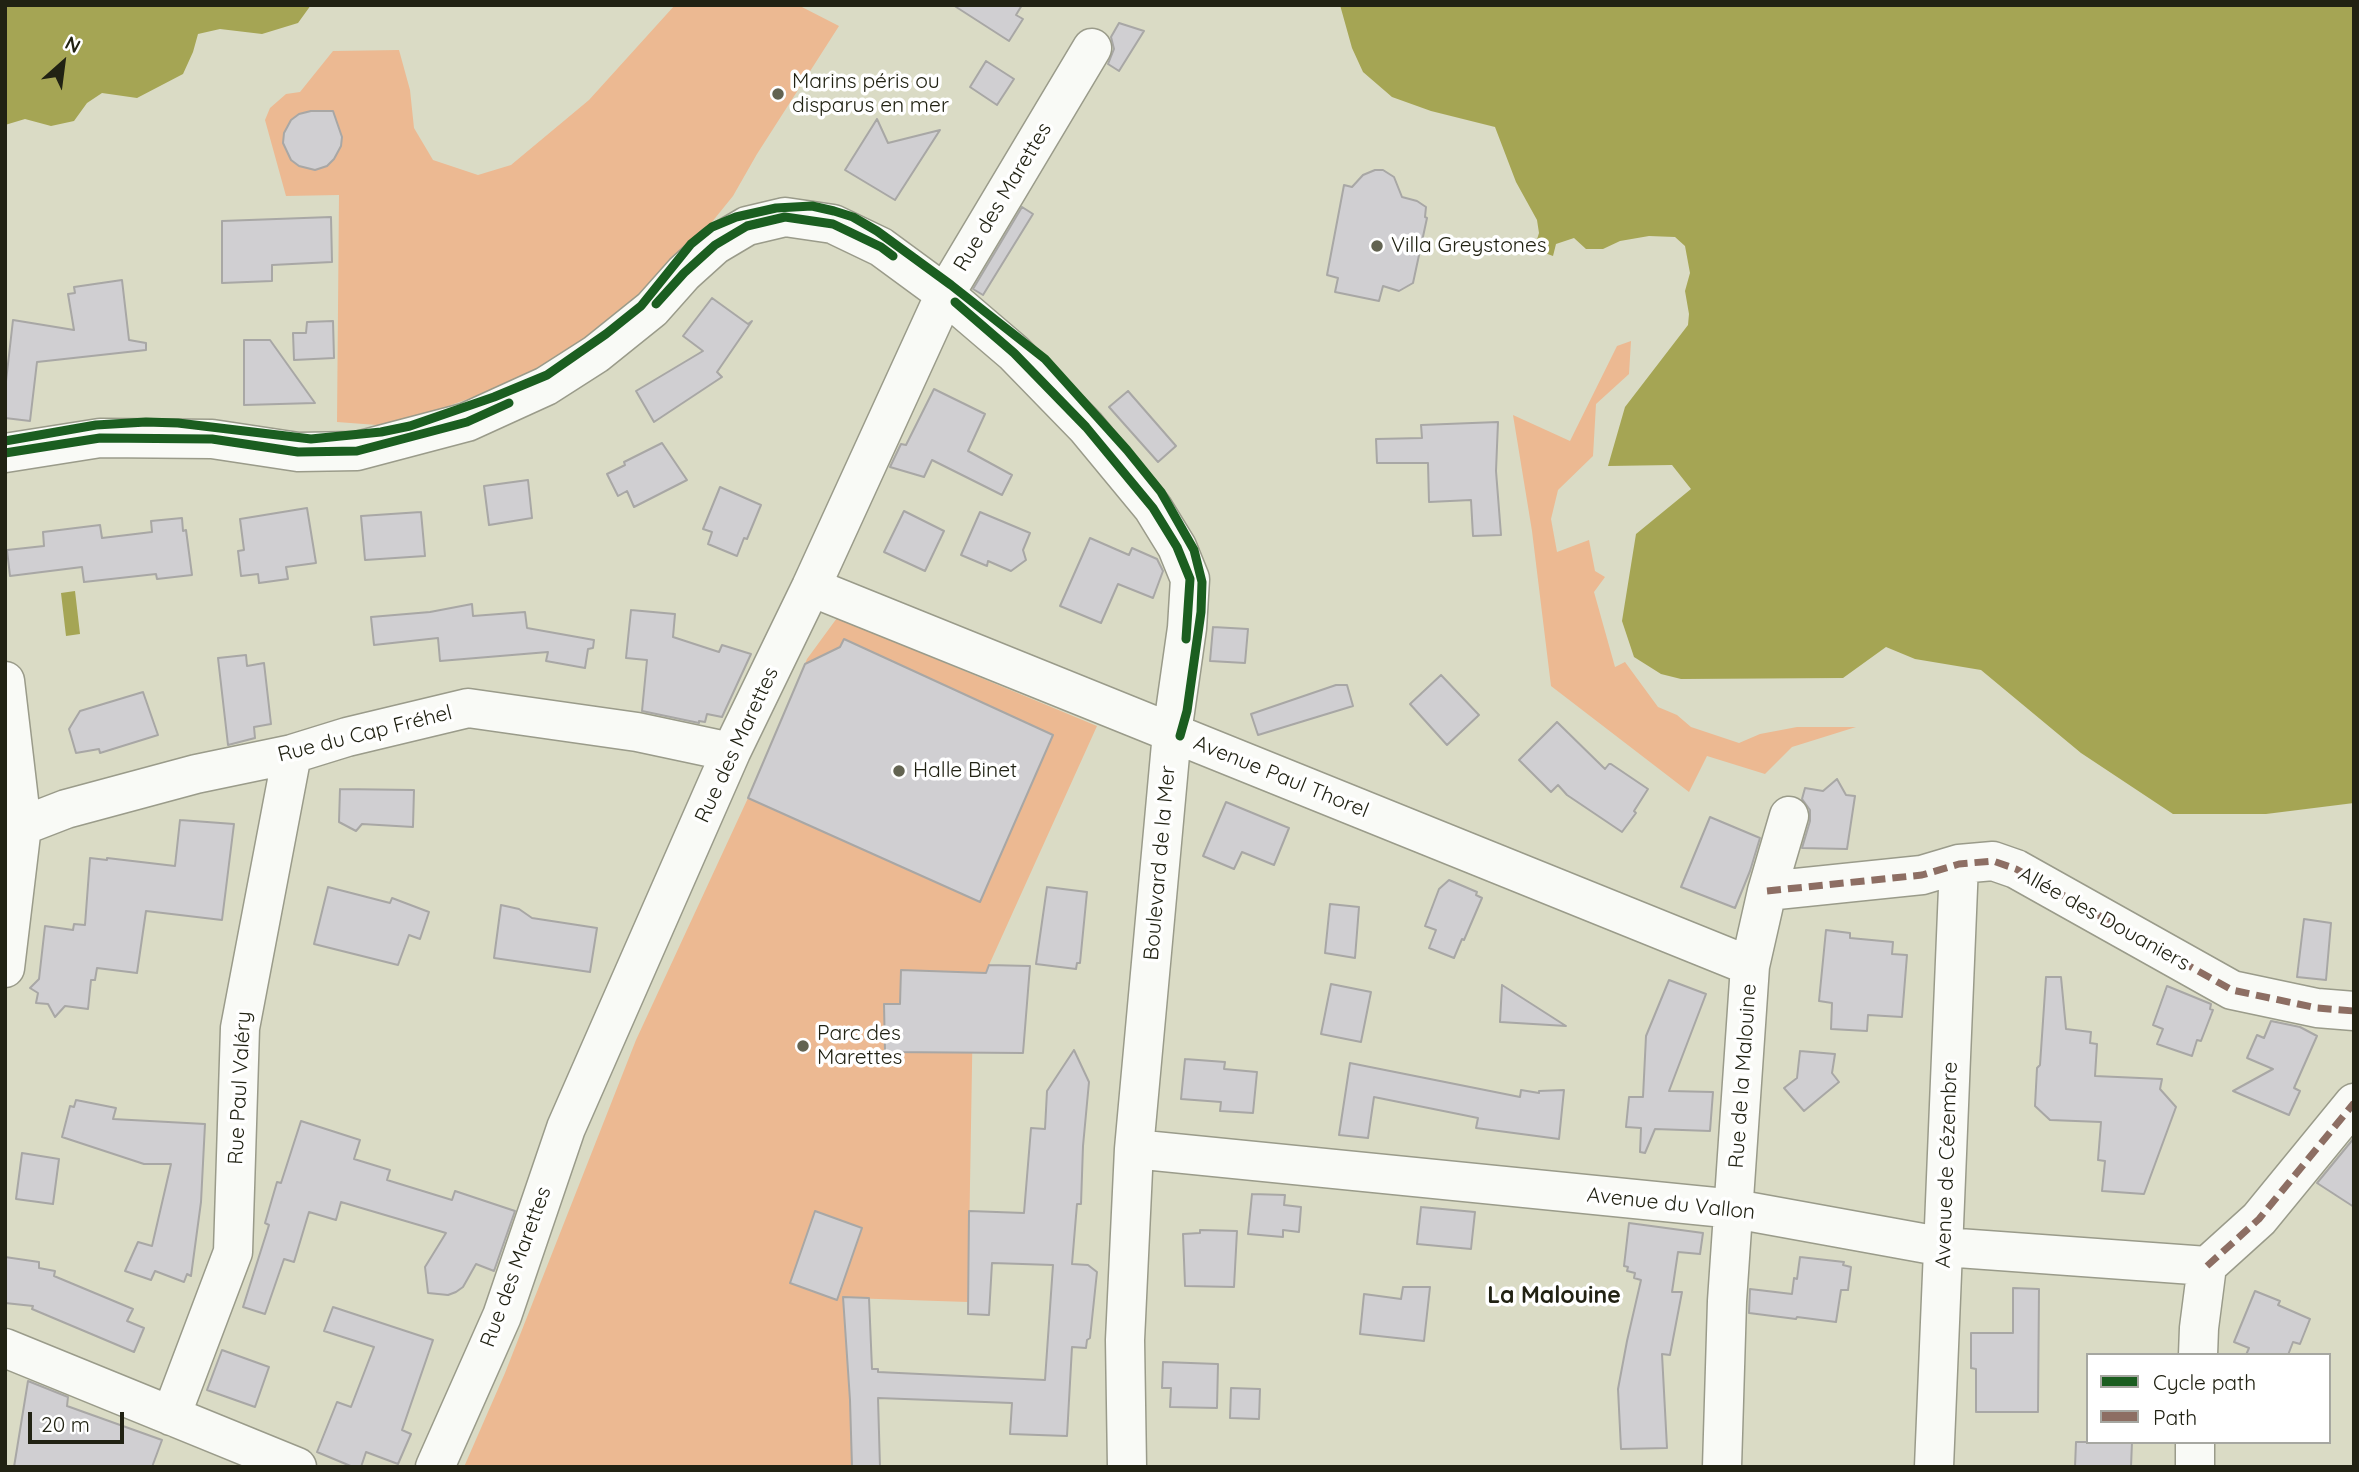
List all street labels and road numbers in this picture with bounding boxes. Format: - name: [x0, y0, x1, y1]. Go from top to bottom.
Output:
- street label: Rue des Marettes: [949, 118, 1057, 276]
- street label: Rue des Marettes: [690, 663, 784, 827]
- street label: Rue du Cap Fréhel: [275, 700, 455, 768]
- street label: Avenue Paul Thorel: [1190, 730, 1372, 824]
- street label: Boulevard de la Mer: [1139, 765, 1181, 961]
- street label: Allée des Douaniers: [2014, 862, 2194, 976]
- street label: Rue de la Malouine: [1724, 983, 1762, 1169]
- street label: Rue Paul Valéry: [223, 1011, 257, 1165]
- street label: Avenue de Cézembre: [1931, 1061, 1963, 1269]
- street label: Rue des Marettes: [475, 1183, 557, 1351]
- street label: Avenue du Vallon: [1586, 1183, 1756, 1225]

